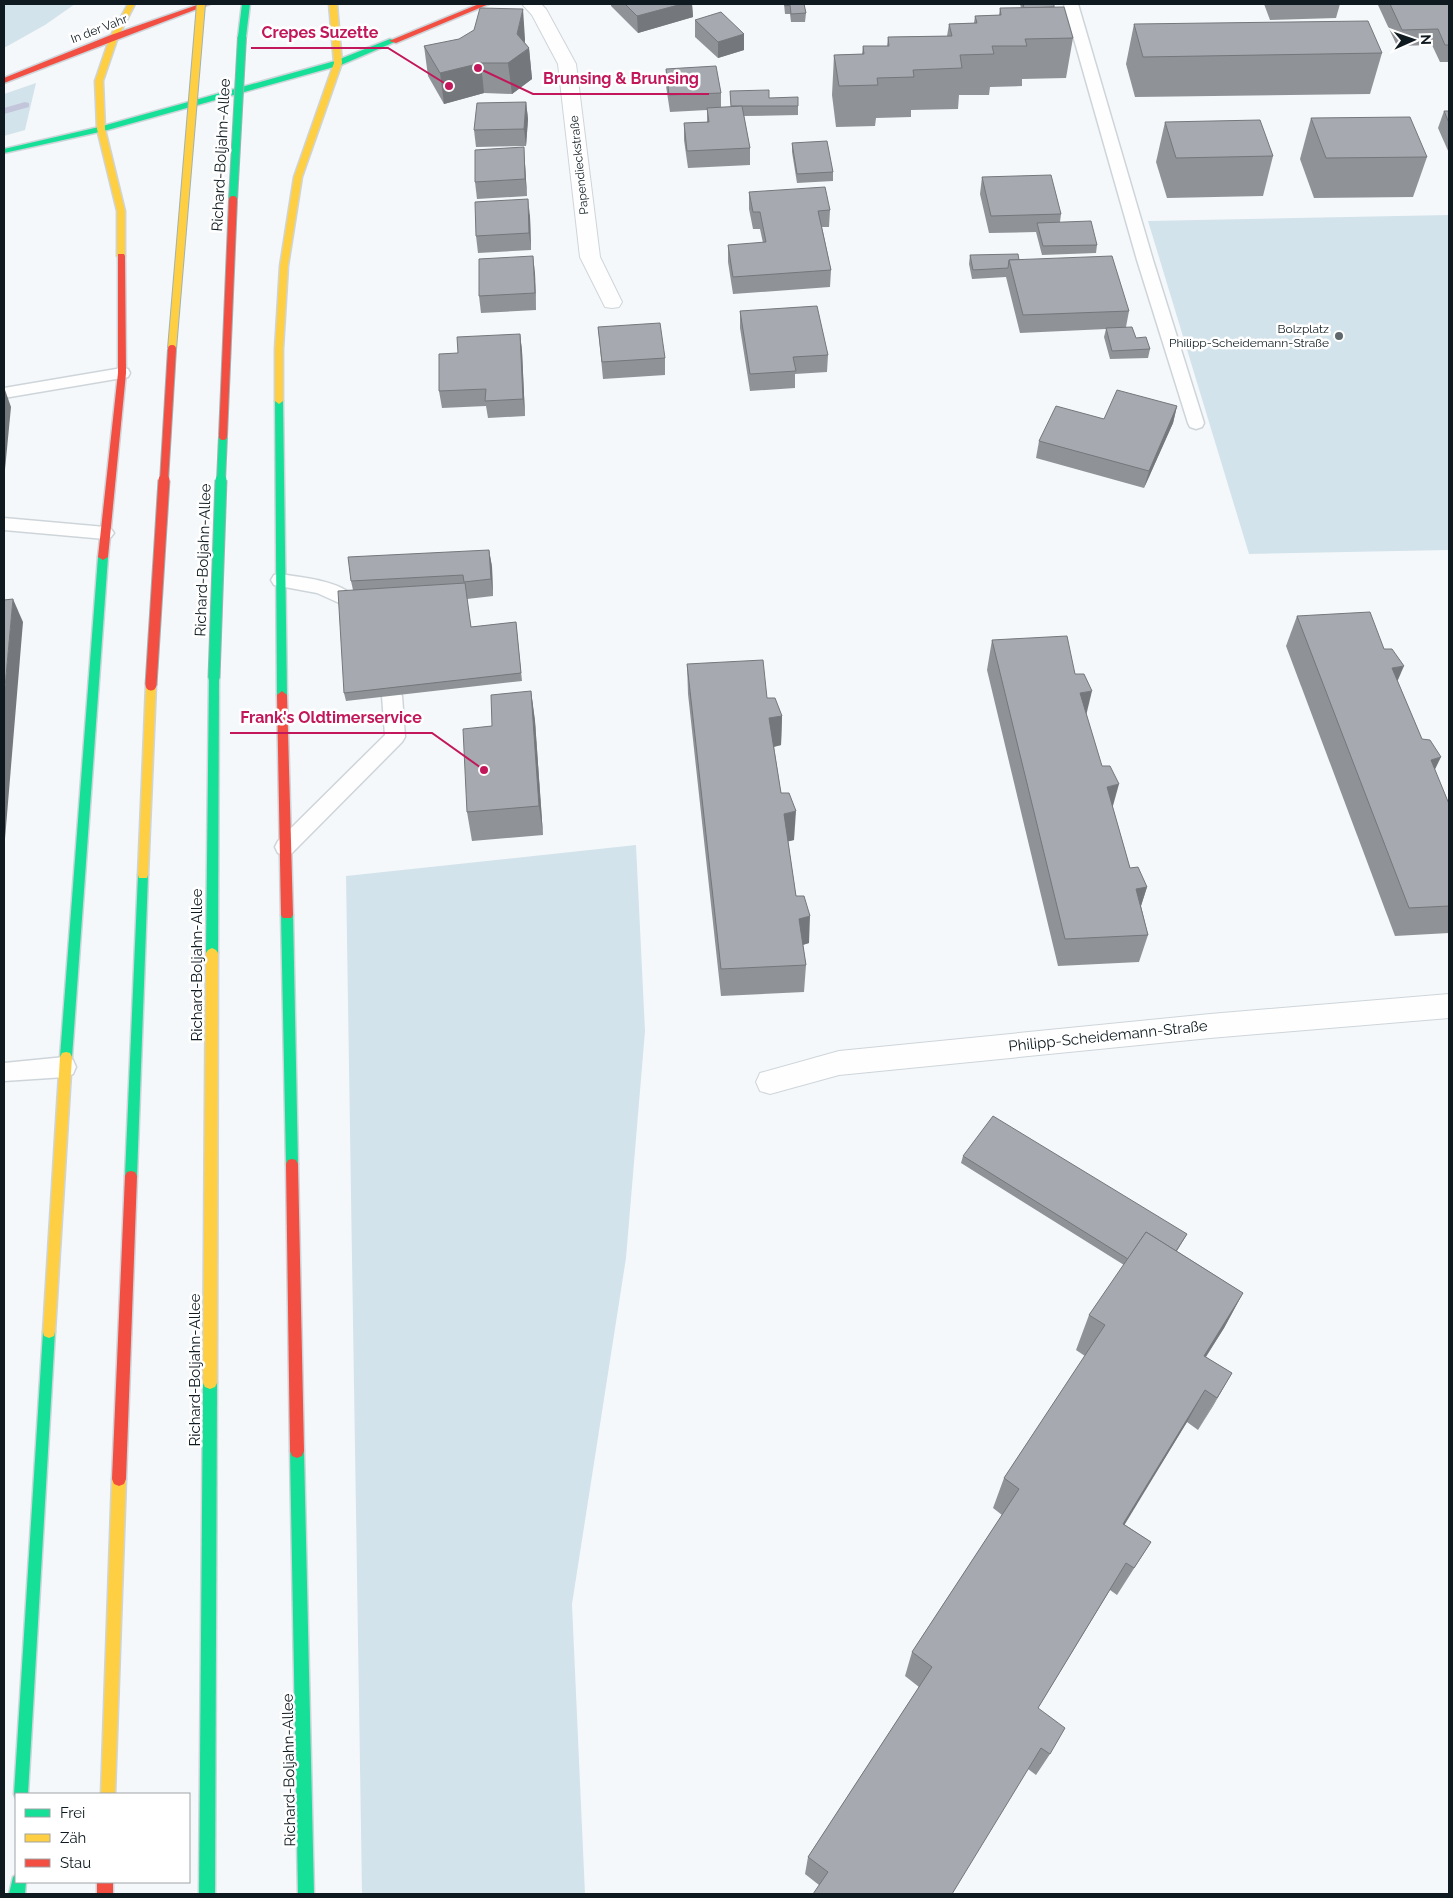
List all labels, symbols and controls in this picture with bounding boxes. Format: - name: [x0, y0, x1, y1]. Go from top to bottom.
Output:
- street label: In der Vahr: [69, 12, 130, 46]
- north arrow: [1388, 15, 1438, 65]
- callout: Crepes Suzette: [251, 17, 388, 48]
- text: Crepes Suzette: [262, 23, 379, 42]
- text: N: [1418, 34, 1434, 45]
- callout: Brunsing & Brunsing: [533, 63, 709, 94]
- text: Brunsing & Brunsing: [543, 69, 699, 88]
- street label: Richard-Boljahn-Allee: [208, 78, 234, 232]
- street label: Papendieckstraße: [567, 115, 591, 215]
- place label: Bolzplatz Philipp-Scheidemann-Straße: [1169, 322, 1329, 350]
- marker: Bolzplatz Philipp-Scheidemann-Straße: [1333, 330, 1345, 342]
- street label: Richard-Boljahn-Allee: [191, 483, 215, 637]
- callout: Frank's Oldtimerservice: [230, 702, 432, 733]
- text: Frank's Oldtimerservice: [240, 708, 422, 727]
- street label: Richard-Boljahn-Allee: [188, 888, 206, 1042]
- street label: Philipp-Scheidemann-Straße: [1008, 1017, 1209, 1055]
- street label: Richard-Boljahn-Allee: [186, 1293, 204, 1447]
- street label: Richard-Boljahn-Allee: [279, 1693, 299, 1847]
- legend: [15, 1793, 190, 1883]
- text: Frei: [60, 1804, 85, 1822]
- text: Zäh: [60, 1829, 86, 1847]
- text: Stau: [60, 1854, 91, 1872]

